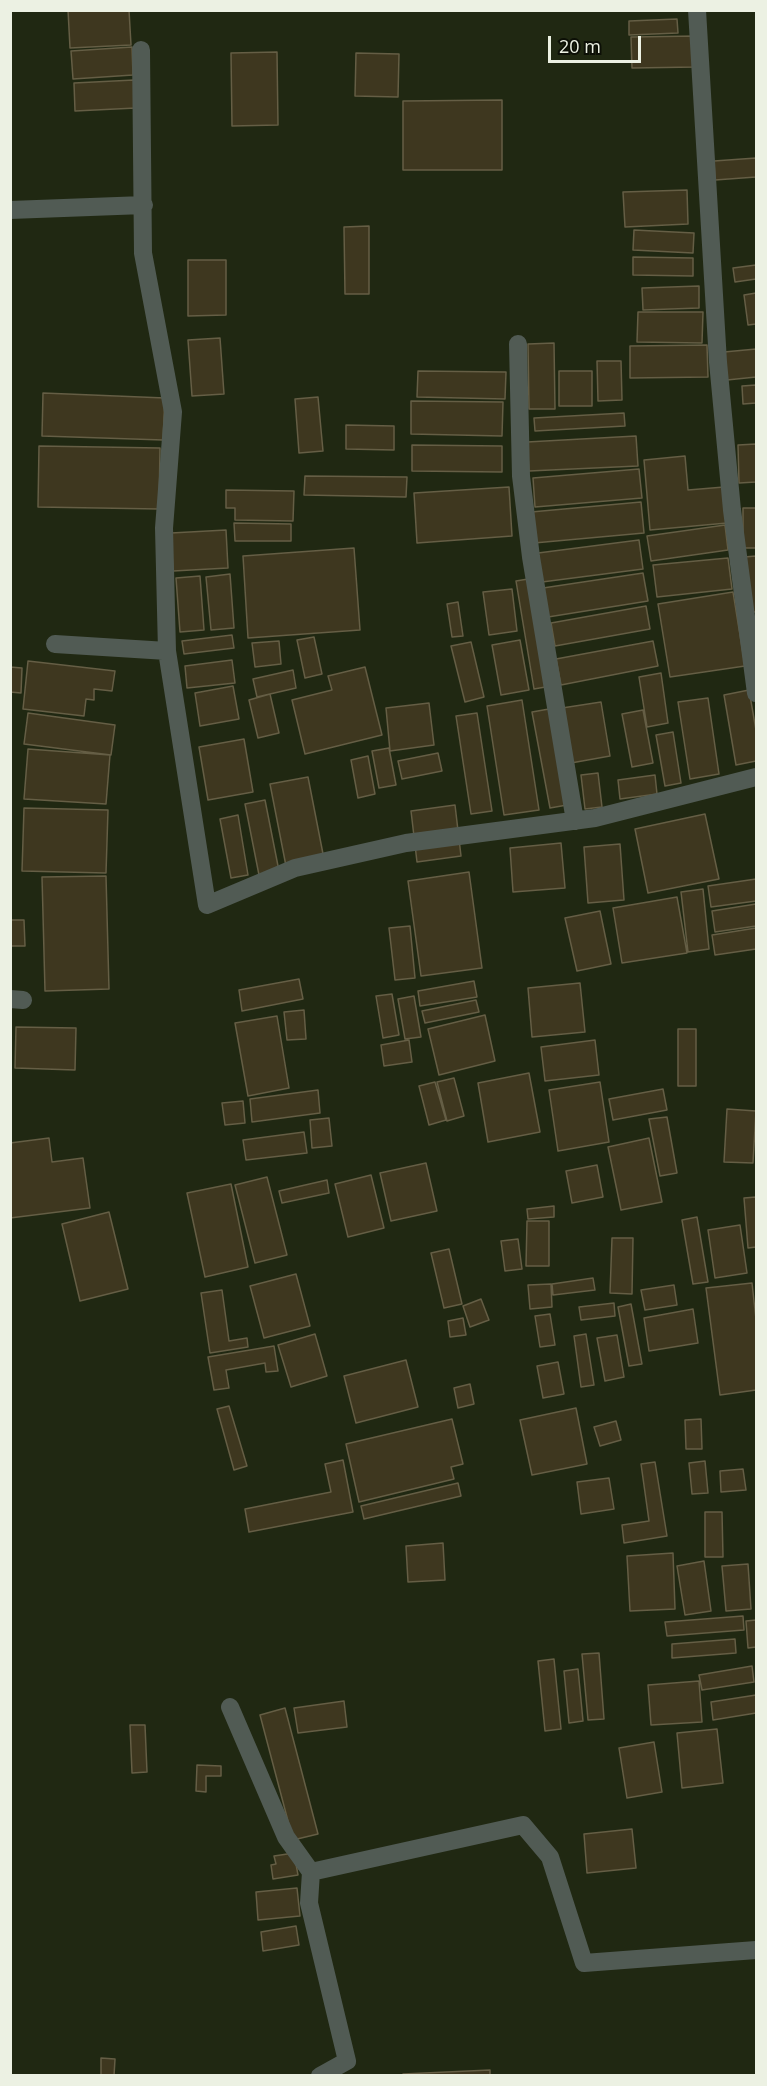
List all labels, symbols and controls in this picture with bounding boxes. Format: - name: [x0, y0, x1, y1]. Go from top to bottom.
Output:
- scale bar: [551, 24, 644, 62]
- text: 20 m: [559, 34, 601, 58]

